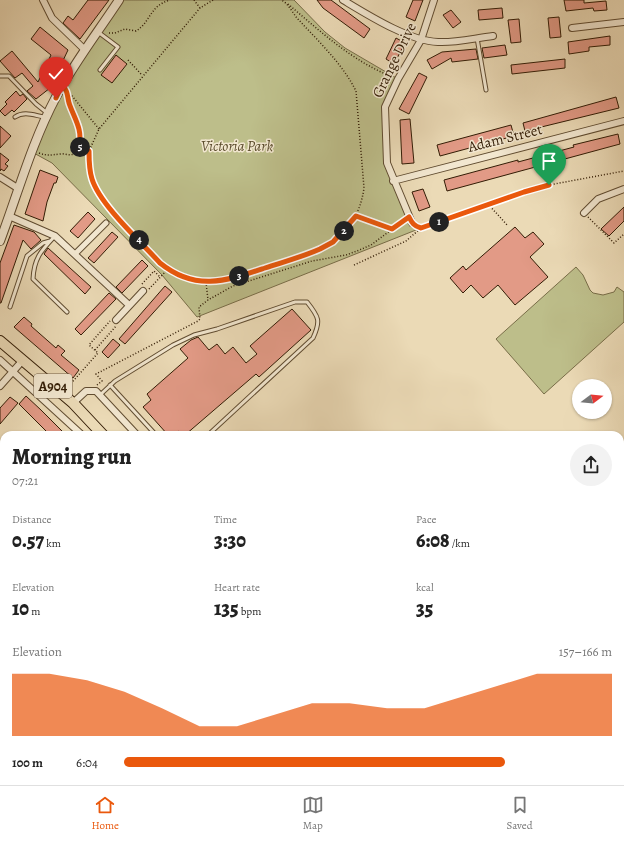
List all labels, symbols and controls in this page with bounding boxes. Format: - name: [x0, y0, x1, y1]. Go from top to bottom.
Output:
- street label: Grange Drive: [367, 19, 421, 101]
- pin: [39, 57, 73, 98]
- icon: check: [45, 63, 67, 85]
- street label: Adam Street: [465, 119, 544, 157]
- park label: Victoria Park: [201, 136, 273, 156]
- pin: 5: [70, 137, 90, 157]
- text: 5: [78, 139, 82, 154]
- pin: [532, 144, 566, 185]
- icon: arrive: [538, 150, 560, 172]
- pin: 1: [429, 212, 449, 232]
- text: 1: [437, 214, 441, 229]
- pin: 2: [334, 221, 354, 241]
- text: 2: [341, 223, 347, 238]
- pin: 4: [129, 230, 149, 250]
- text: 4: [136, 232, 142, 247]
- pin: 3: [229, 266, 249, 286]
- text: 3: [237, 268, 241, 283]
- road number: A904: [34, 374, 72, 398]
- north arrow: [572, 379, 612, 419]
- map controls: [572, 379, 612, 419]
- text: Morning run: [12, 442, 132, 472]
- button: share: [570, 444, 612, 486]
- text: 07:21: [12, 472, 38, 489]
- text: Distance: [12, 512, 51, 527]
- text: Time: [214, 512, 237, 527]
- text: Pace: [416, 512, 436, 527]
- text: 0.57: [12, 527, 44, 554]
- text: 3:30: [214, 527, 246, 554]
- text: 6:08: [416, 527, 449, 554]
- text: km: [44, 536, 61, 551]
- text: /km: [449, 536, 470, 551]
- text: Elevation: [12, 580, 54, 595]
- text: Heart rate: [214, 580, 260, 595]
- text: kcal: [416, 580, 434, 595]
- text: 10: [12, 595, 29, 622]
- text: 135: [214, 595, 239, 622]
- text: 35: [416, 595, 433, 622]
- text: m: [29, 604, 40, 619]
- text: bpm: [239, 604, 261, 619]
- text: Elevation: [12, 643, 62, 660]
- text: 157–166 m: [559, 643, 612, 660]
- text: 100 m: [12, 754, 43, 771]
- text: 6:04: [76, 754, 98, 771]
- tab: Home: [91, 794, 119, 833]
- tab: Map: [302, 794, 324, 833]
- tab: Saved: [507, 794, 533, 833]

